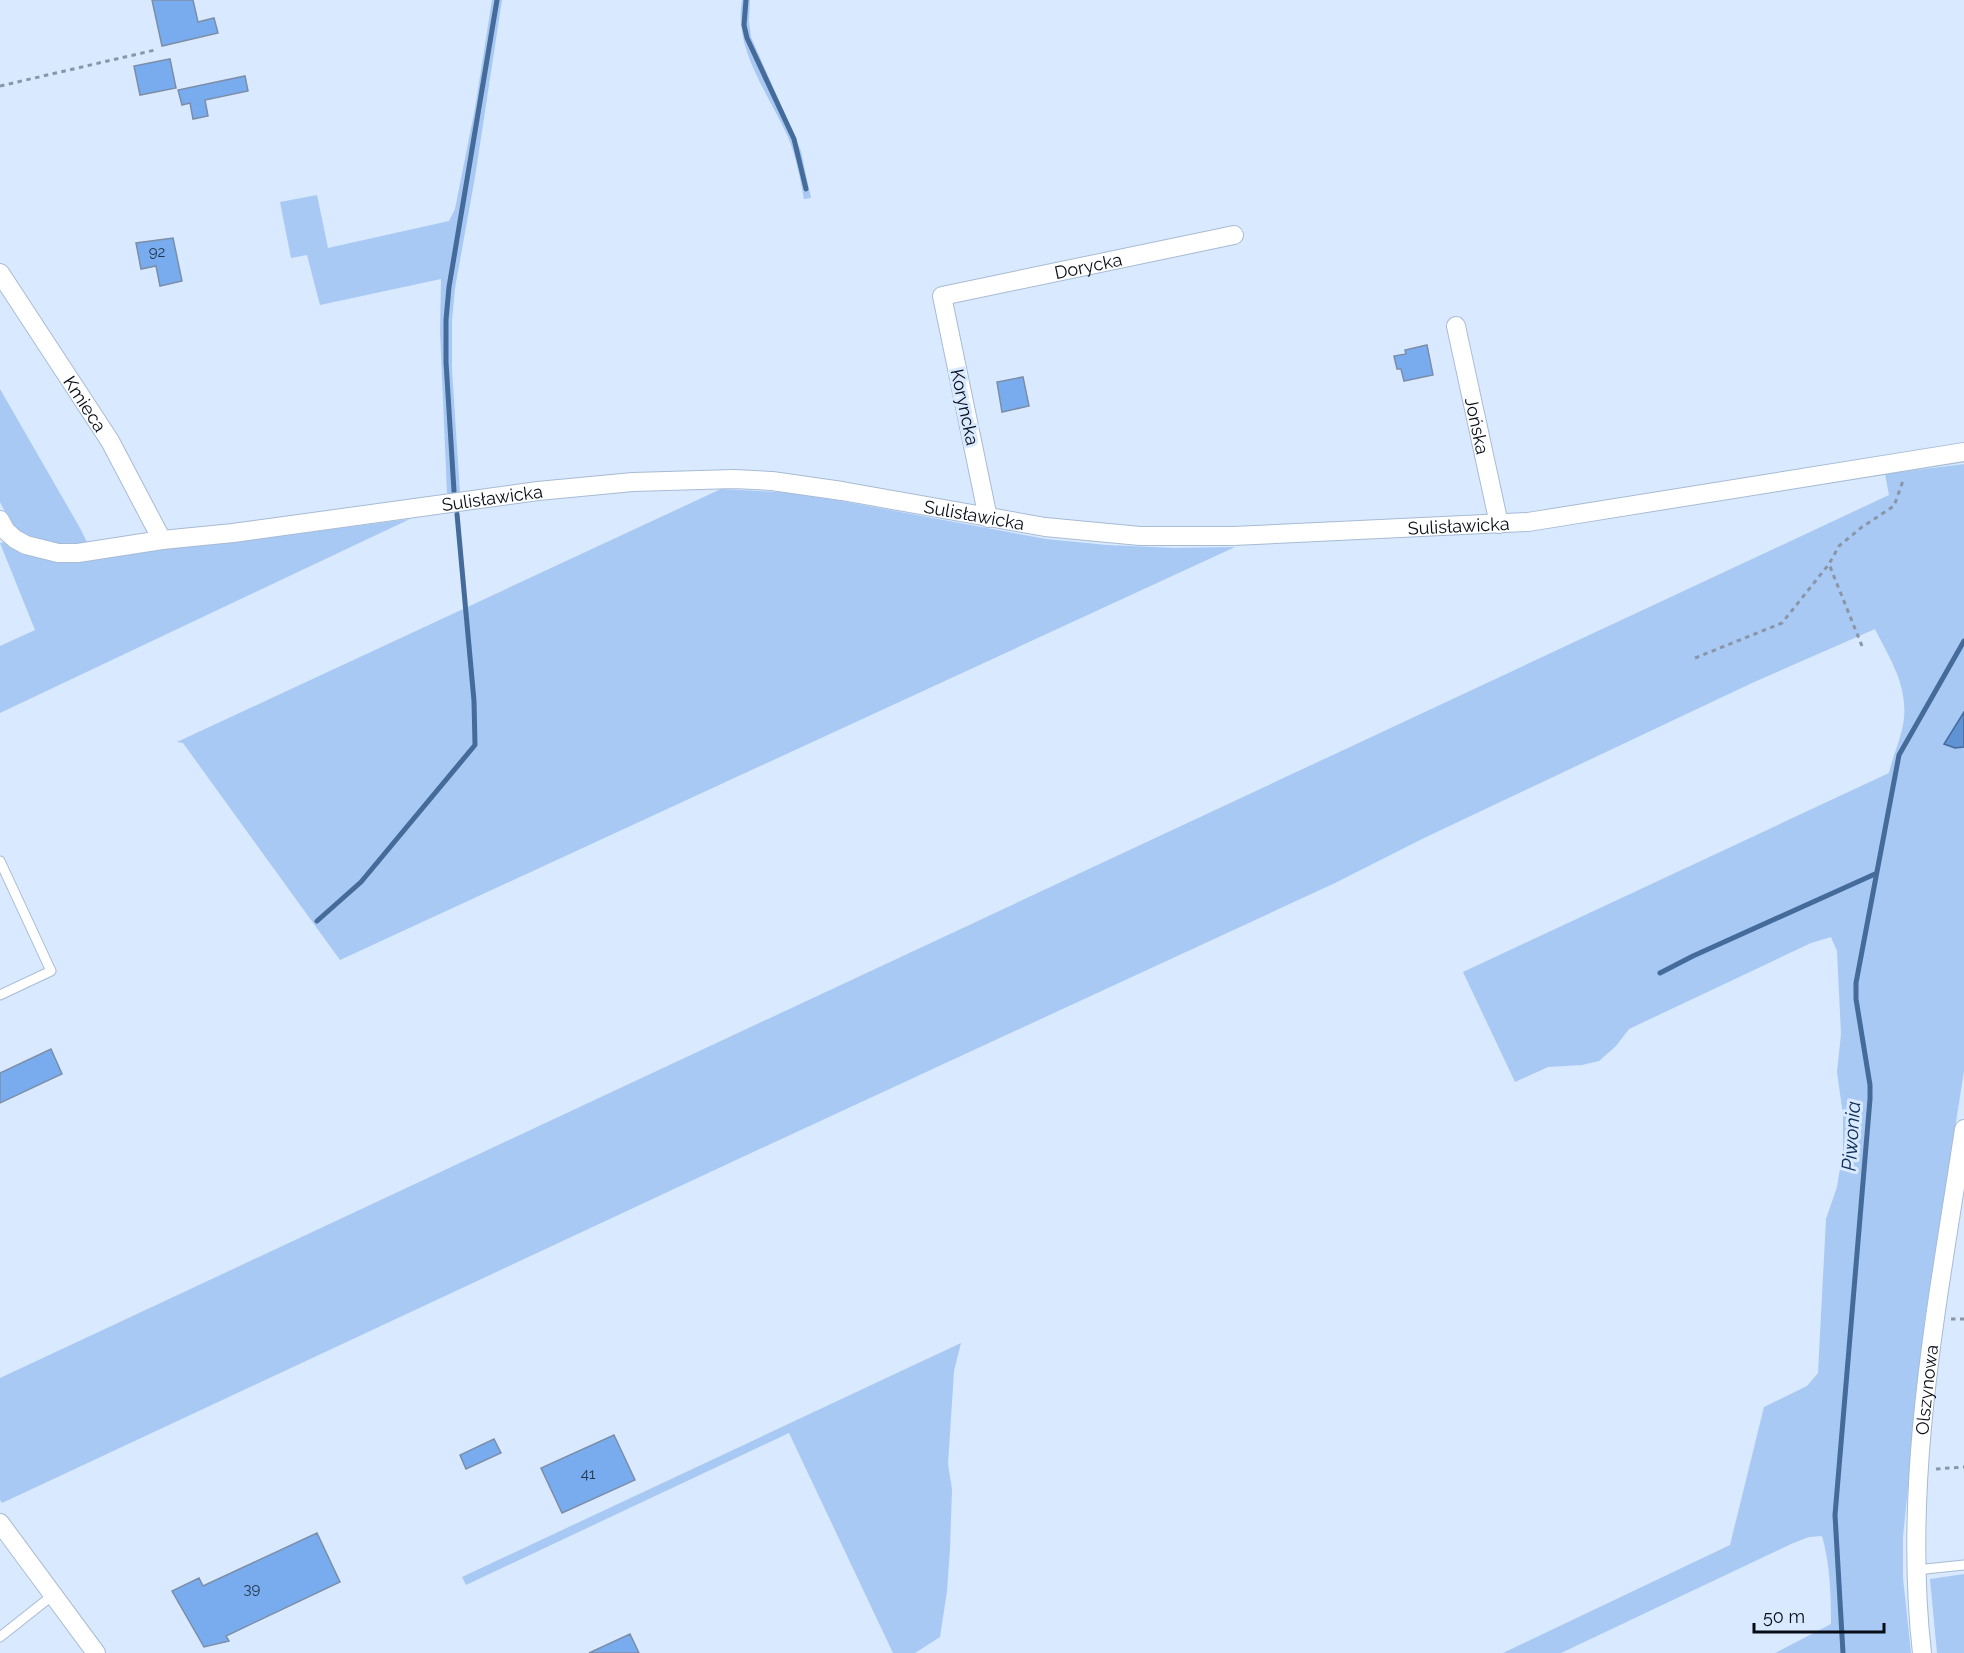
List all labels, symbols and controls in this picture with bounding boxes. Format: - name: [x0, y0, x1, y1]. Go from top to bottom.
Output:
- house number: 92: [149, 243, 165, 261]
- street label: Dorycka: [1052, 248, 1124, 283]
- street label: Koryncka: [947, 367, 983, 447]
- street label: Kmieca: [60, 372, 111, 435]
- street label: Jońska: [1461, 395, 1494, 456]
- street label: Sulisławicka: [440, 480, 544, 515]
- street label: Sulisławicka: [922, 495, 1026, 534]
- street label: Sulisławicka: [1407, 512, 1510, 538]
- water label: Piwonia: [1837, 1100, 1865, 1172]
- street label: Olszynowa: [1911, 1343, 1942, 1436]
- house number: 41: [581, 1465, 596, 1483]
- house number: 39: [244, 1580, 261, 1598]
- scale bar: [1754, 1596, 1884, 1634]
- text: 50 m: [1763, 1606, 1805, 1627]

